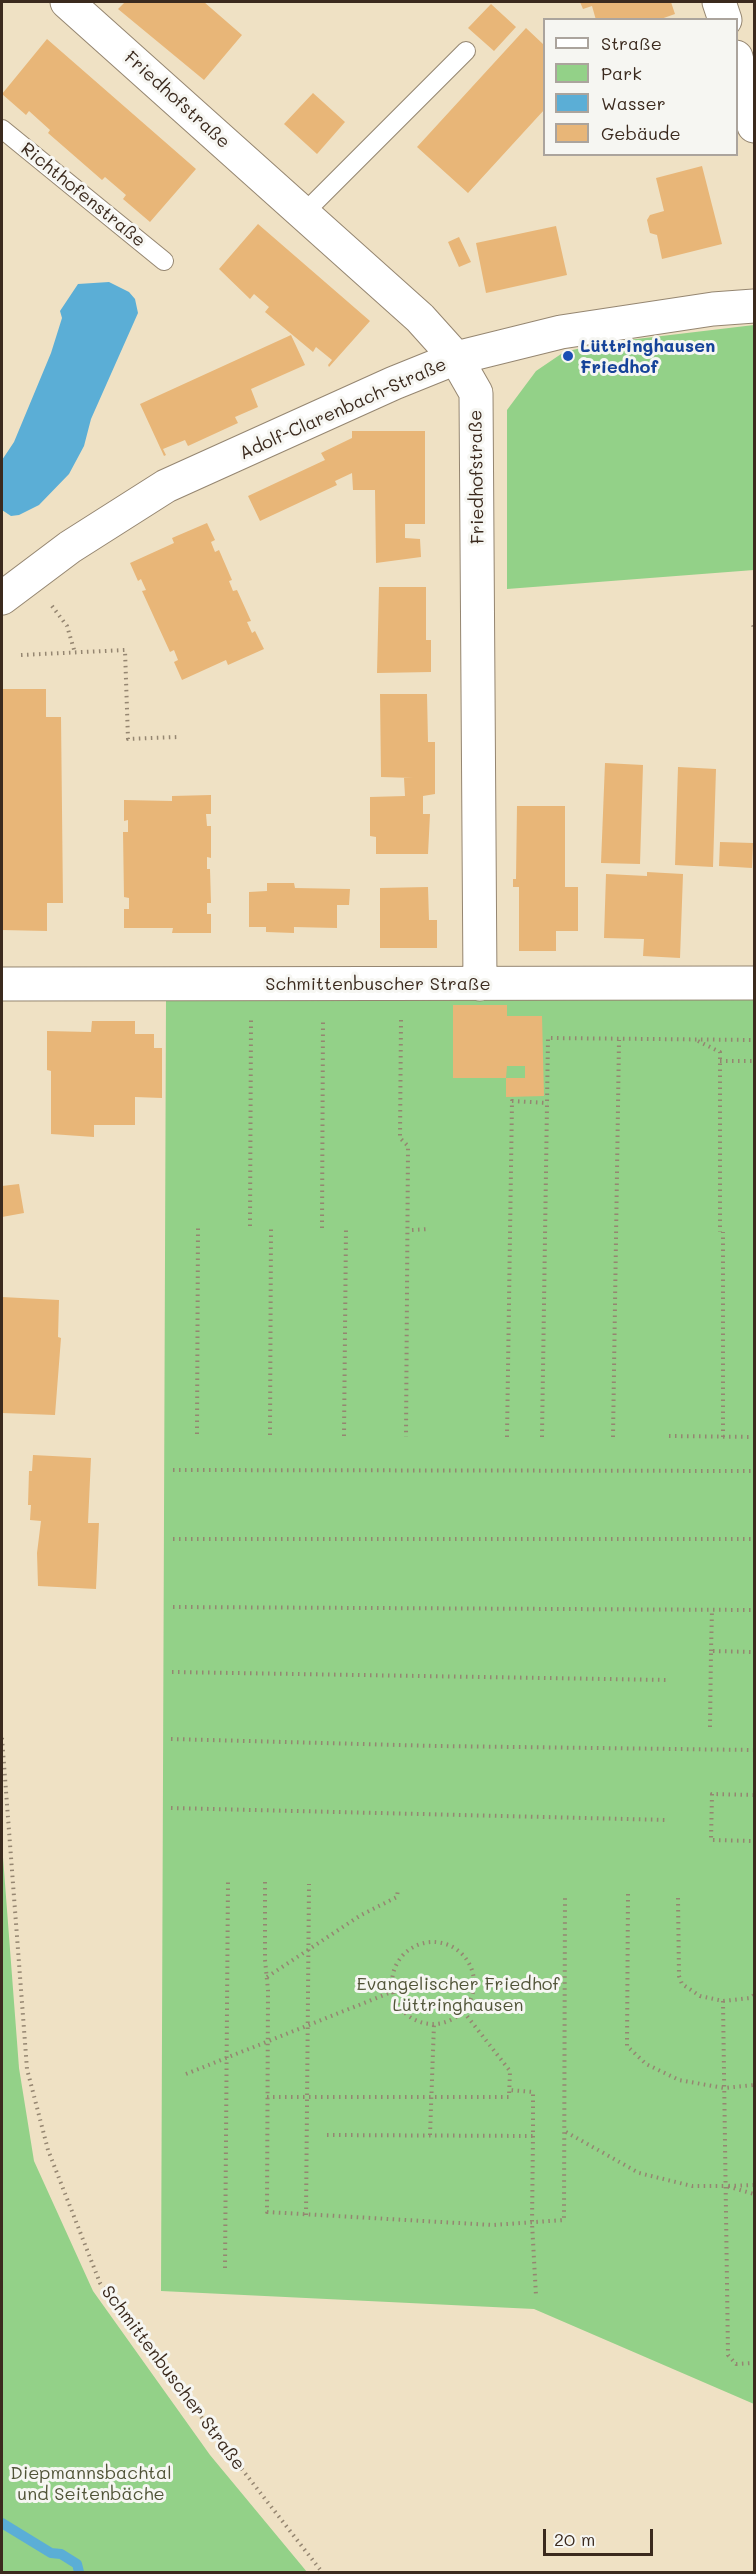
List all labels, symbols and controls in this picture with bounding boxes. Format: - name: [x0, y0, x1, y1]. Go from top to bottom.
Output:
- legend: [543, 18, 738, 156]
- text: Straße: [601, 31, 662, 55]
- street label: Friedhofstraße: [120, 47, 234, 153]
- text: Park: [601, 61, 642, 85]
- text: Wasser: [601, 91, 666, 115]
- text: Gebäude: [601, 121, 681, 145]
- street label: Richthofenstraße: [16, 138, 150, 252]
- place label: Lüttringhausen Friedhof: [580, 335, 715, 378]
- marker: Lüttringhausen Friedhof: [561, 349, 575, 363]
- street label: Adolf-Clarenbach-Straße: [236, 354, 450, 464]
- street label: Friedhofstraße: [465, 410, 489, 544]
- street label: Schmittenbuscher Straße: [265, 973, 491, 995]
- park label: Evangelischer Friedhof Lüttringhausen: [356, 1973, 560, 2016]
- street label: Schmittenbuscher Straße: [97, 2282, 249, 2474]
- park label: Diepmannsbachtal und Seitenbäche: [10, 2462, 172, 2504]
- scale bar: [546, 2517, 656, 2555]
- text: 20 m: [554, 2527, 595, 2551]

